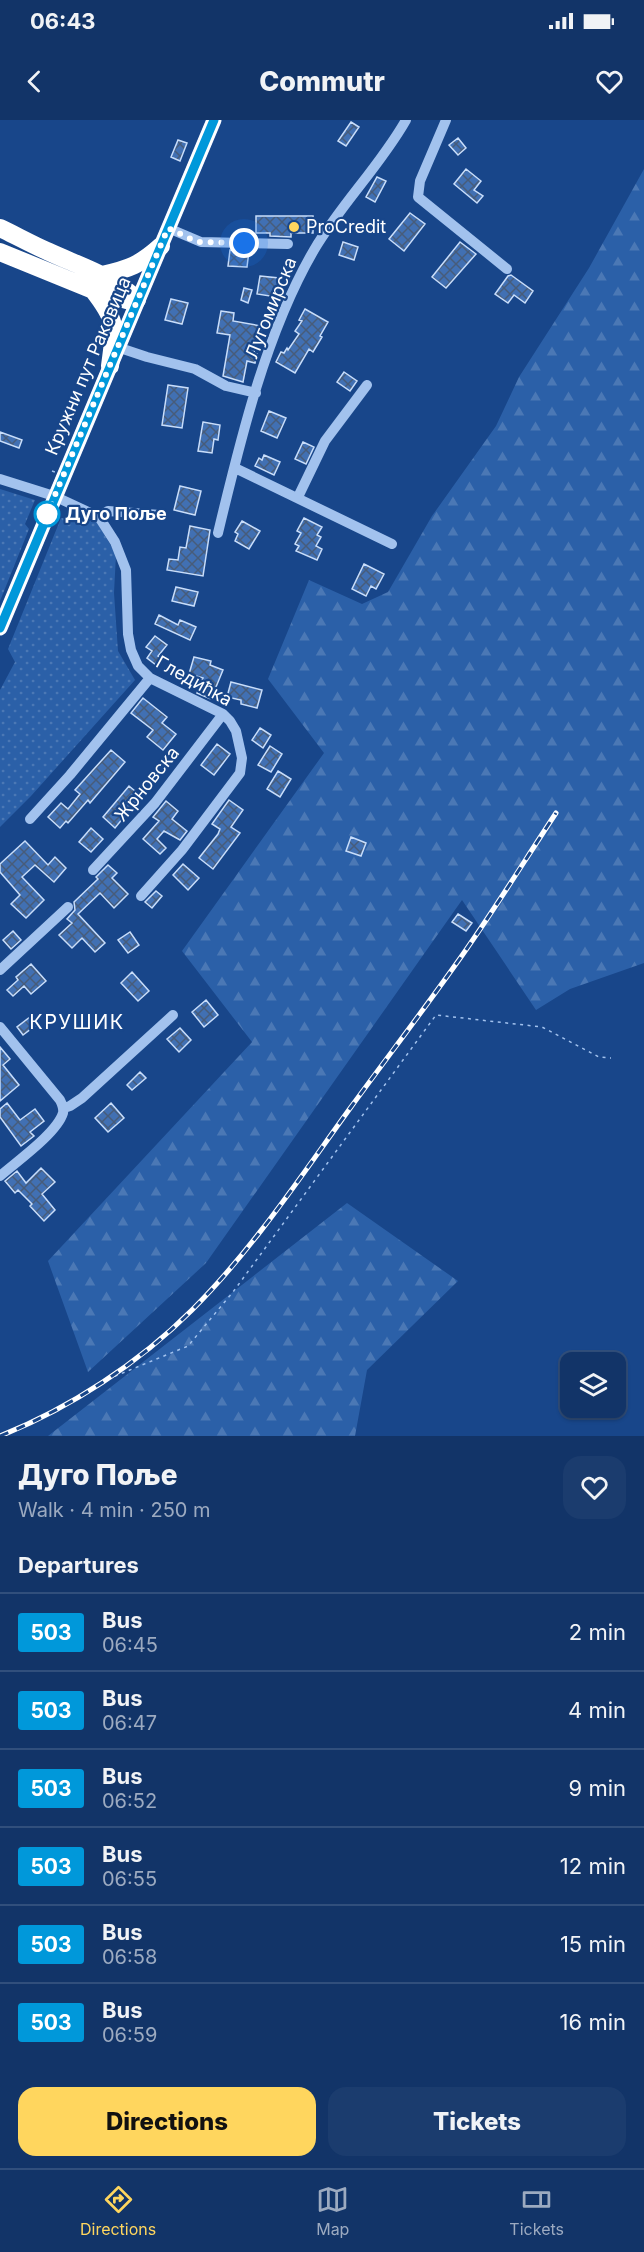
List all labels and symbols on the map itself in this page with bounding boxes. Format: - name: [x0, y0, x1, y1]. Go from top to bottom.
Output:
- place label: ProCredit: [306, 216, 386, 237]
- marker: ProCredit: [287, 220, 301, 234]
- your location: [229, 228, 259, 258]
- street label: Лугомирска: [241, 254, 300, 362]
- street label: Кружни пут Раковица: [40, 274, 135, 458]
- marker: Дуго Поље: [34, 501, 60, 527]
- place label: Дуго Поље: [65, 503, 167, 524]
- street label: Гледићка: [153, 651, 236, 710]
- street label: Жрновска: [110, 742, 183, 825]
- district label: КРУШИК: [29, 1010, 125, 1034]

